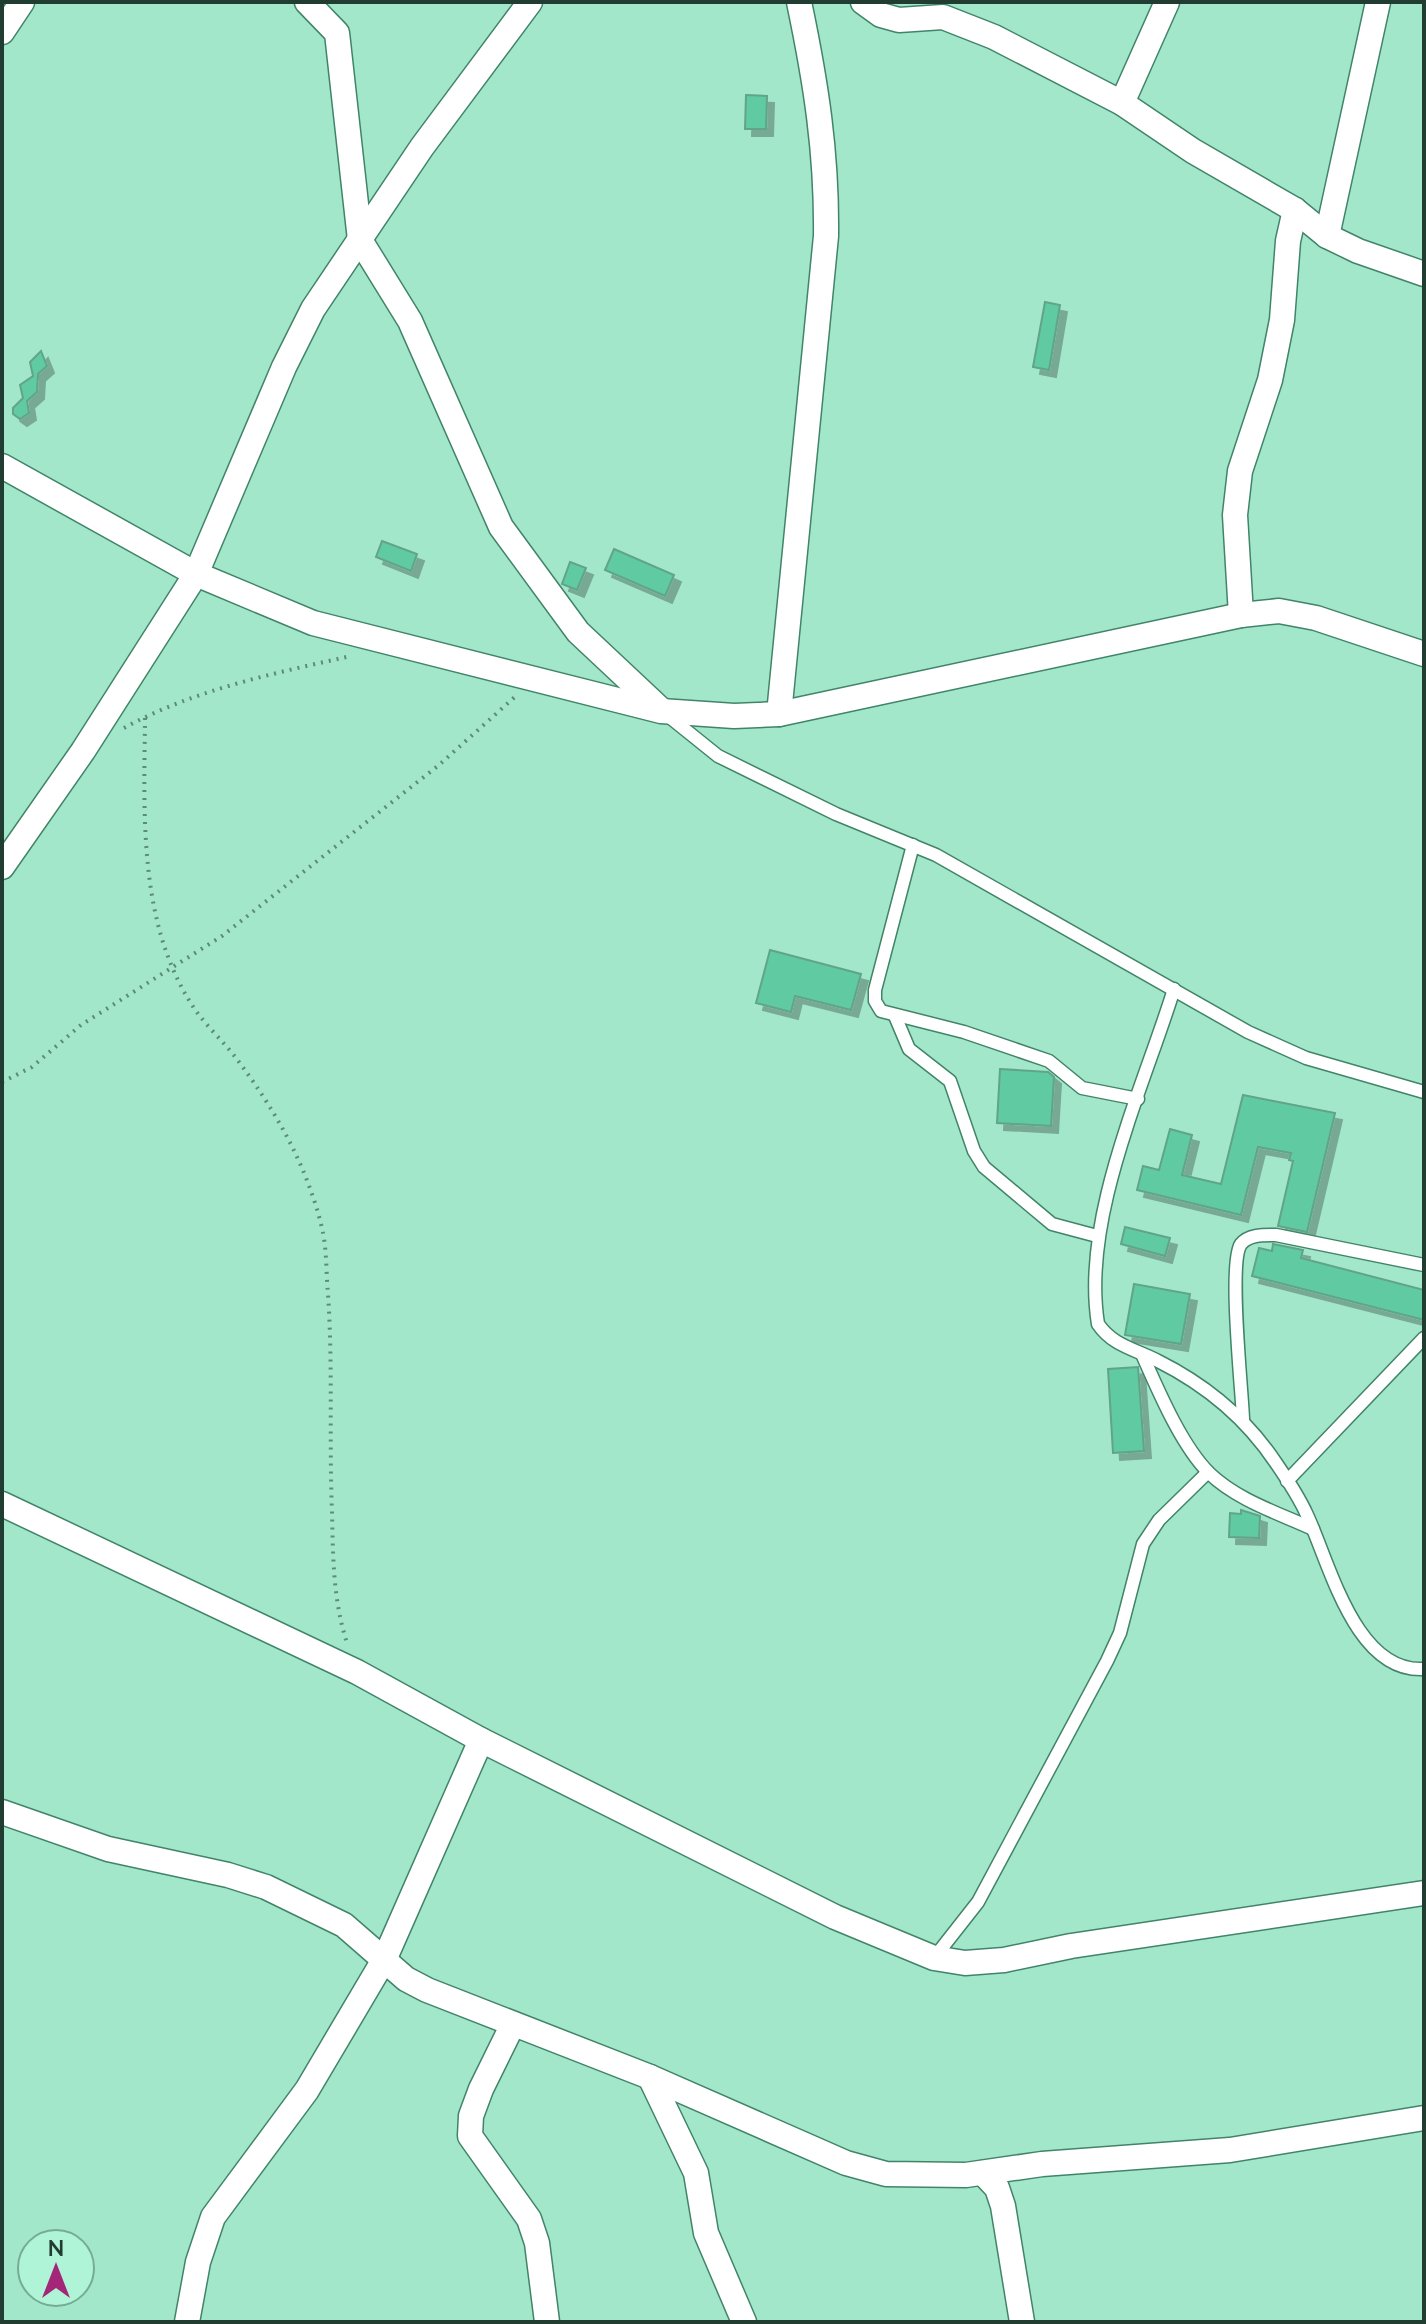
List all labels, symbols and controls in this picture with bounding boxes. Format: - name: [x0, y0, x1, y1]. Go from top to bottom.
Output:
- north arrow: [16, 2228, 96, 2308]
- text: N: [48, 2234, 64, 2264]

